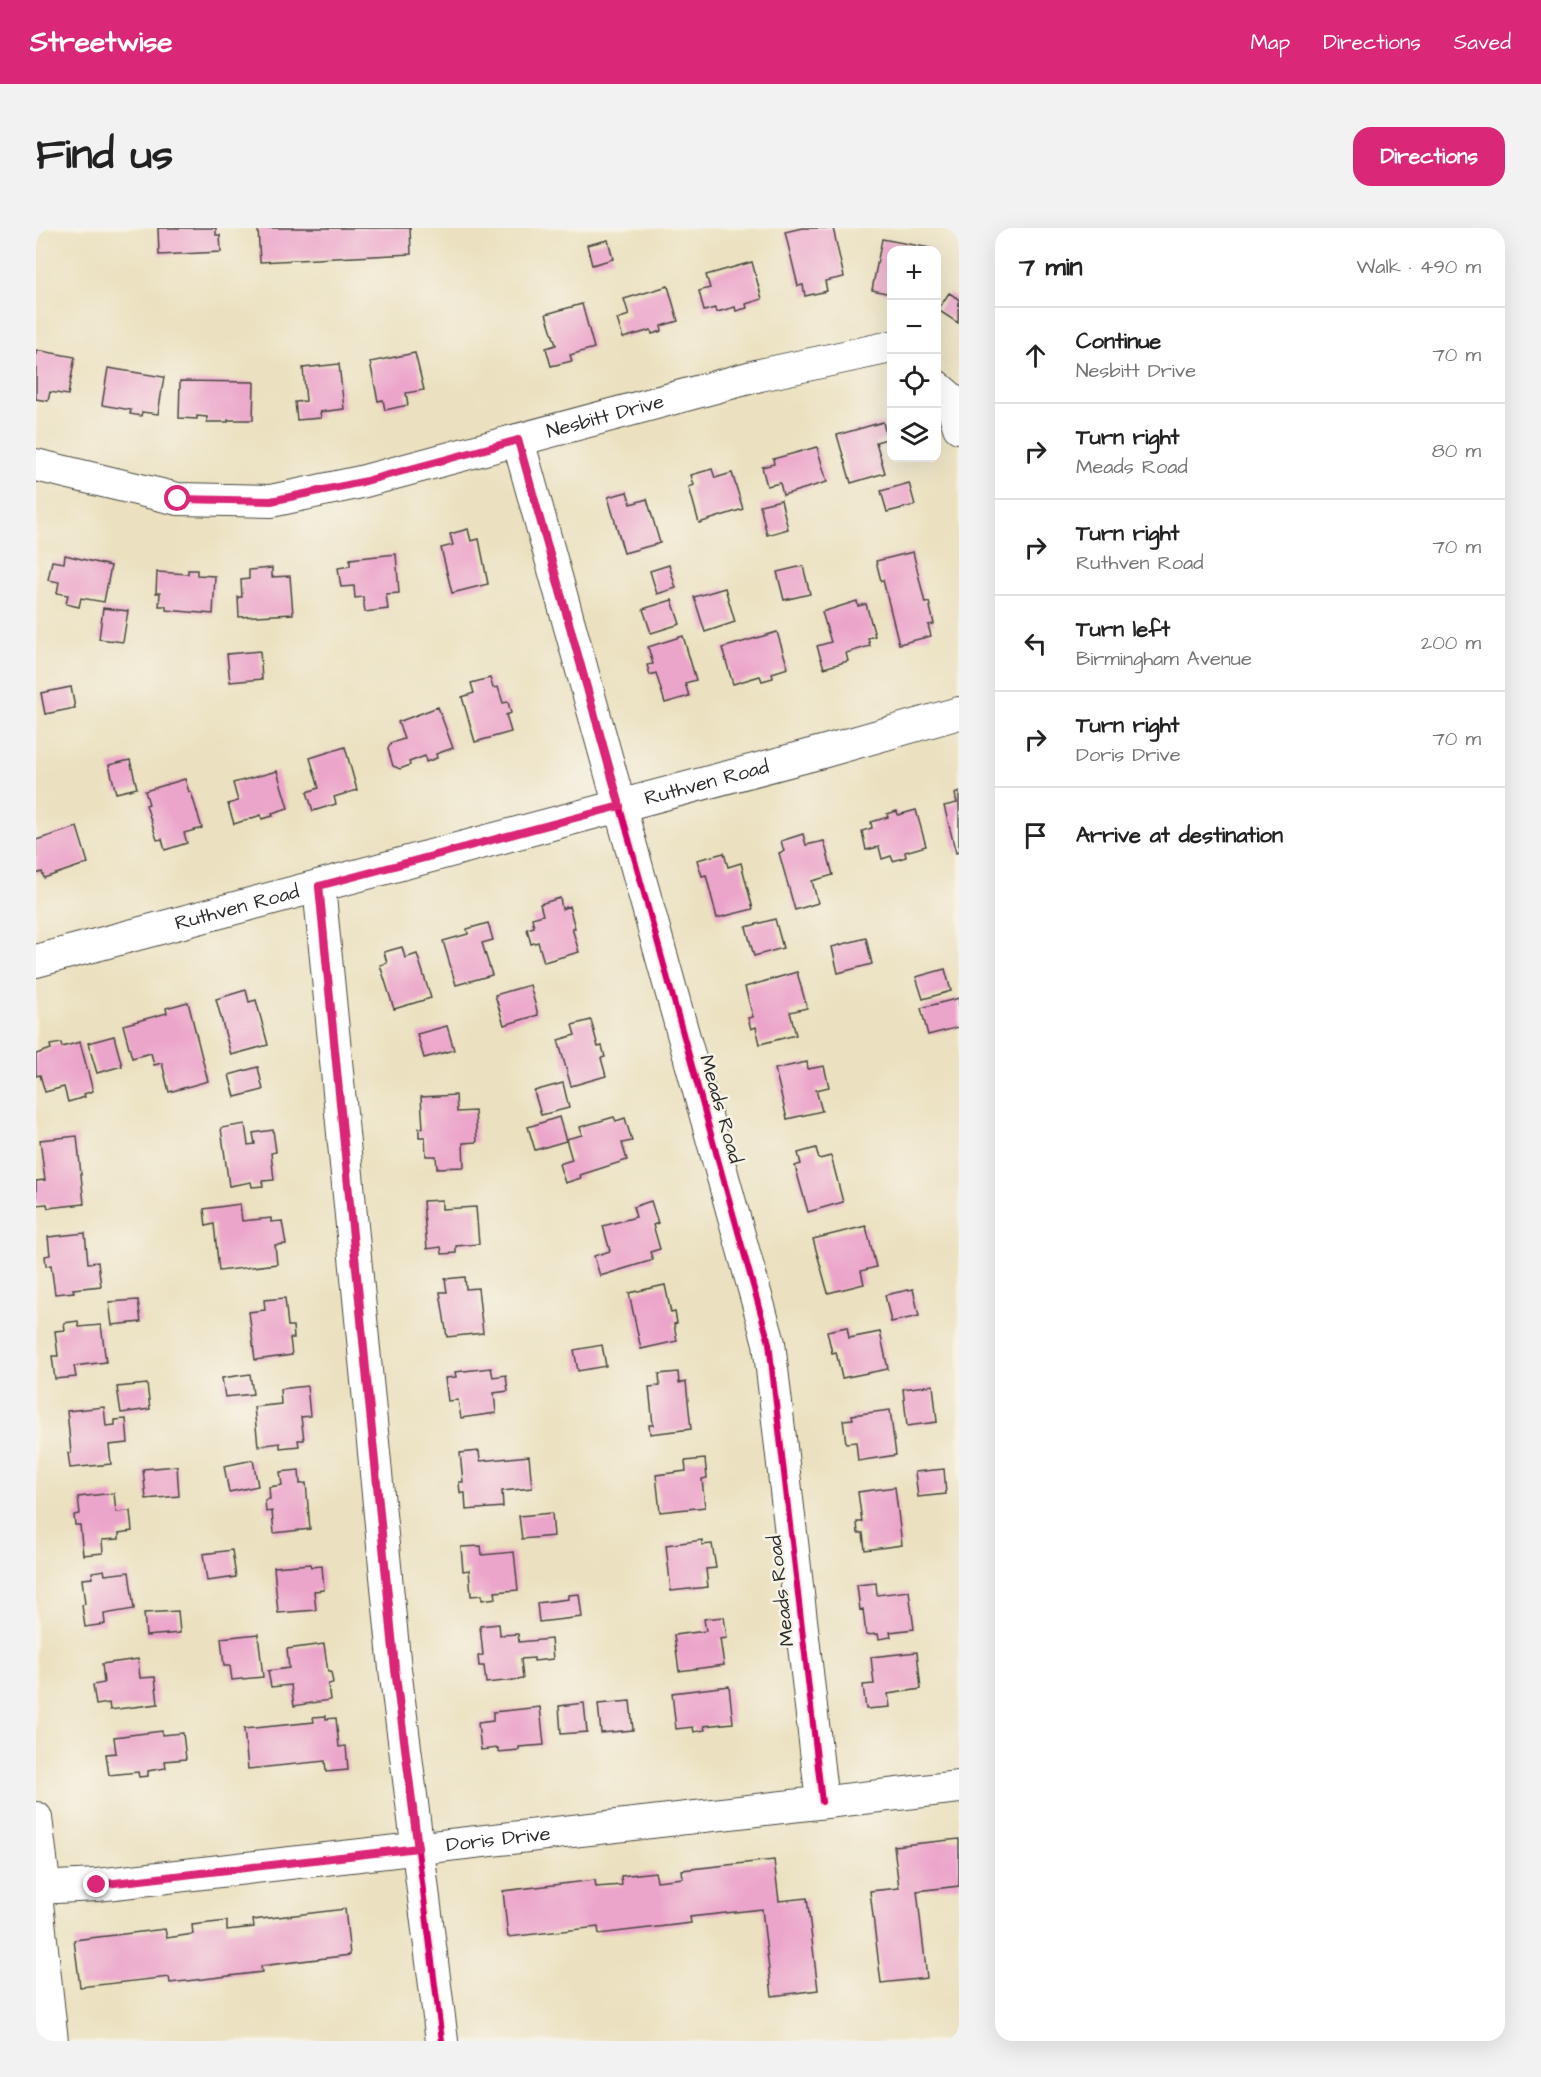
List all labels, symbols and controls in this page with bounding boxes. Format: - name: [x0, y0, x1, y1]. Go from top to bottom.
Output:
- text: Streetwise: [30, 23, 172, 62]
- text: Map: [1250, 28, 1290, 57]
- text: Directions: [1323, 28, 1421, 57]
- text: Saved: [1454, 28, 1511, 57]
- text: Find us: [36, 127, 173, 185]
- button: Directions: [1353, 127, 1505, 186]
- map controls: [887, 246, 941, 462]
- button: +: [887, 246, 941, 300]
- text: 7 min: [1019, 249, 1083, 285]
- text: Walk · 490 m: [1357, 253, 1481, 281]
- button: −: [887, 300, 941, 354]
- text: Continue: [1076, 326, 1161, 357]
- icon: ahead: [1019, 339, 1052, 372]
- text: 70 m: [1433, 341, 1481, 369]
- button: locate: [887, 354, 941, 408]
- text: Nesbitt Drive: [1076, 357, 1196, 385]
- street label: Nesbitt Drive: [544, 387, 667, 446]
- button: layers: [887, 408, 941, 462]
- text: Turn right: [1076, 422, 1179, 453]
- icon: right: [1019, 435, 1052, 468]
- text: 80 m: [1432, 437, 1481, 465]
- text: Meads Road: [1076, 453, 1188, 481]
- route start: [164, 485, 190, 511]
- text: Turn right: [1076, 518, 1179, 549]
- icon: right: [1019, 531, 1052, 564]
- text: 70 m: [1433, 533, 1481, 561]
- text: Ruthven Road: [1076, 549, 1204, 577]
- text: Turn left: [1076, 614, 1170, 645]
- icon: left: [1019, 627, 1052, 660]
- text: 200 m: [1421, 629, 1481, 657]
- text: Birmingham Avenue: [1076, 645, 1252, 673]
- text: Turn right: [1076, 710, 1179, 741]
- icon: right: [1019, 723, 1052, 756]
- text: 70 m: [1433, 725, 1481, 753]
- text: Doris Drive: [1076, 741, 1181, 769]
- street label: Ruthven Road: [641, 753, 772, 813]
- icon: arrive: [1019, 819, 1052, 852]
- text: Arrive at destination: [1076, 820, 1283, 851]
- street label: Ruthven Road: [172, 878, 302, 937]
- street label: Meads Road: [692, 1051, 750, 1167]
- street label: Meads Road: [760, 1534, 802, 1648]
- street label: Doris Drive: [445, 1820, 552, 1859]
- route end: [83, 1871, 109, 1897]

